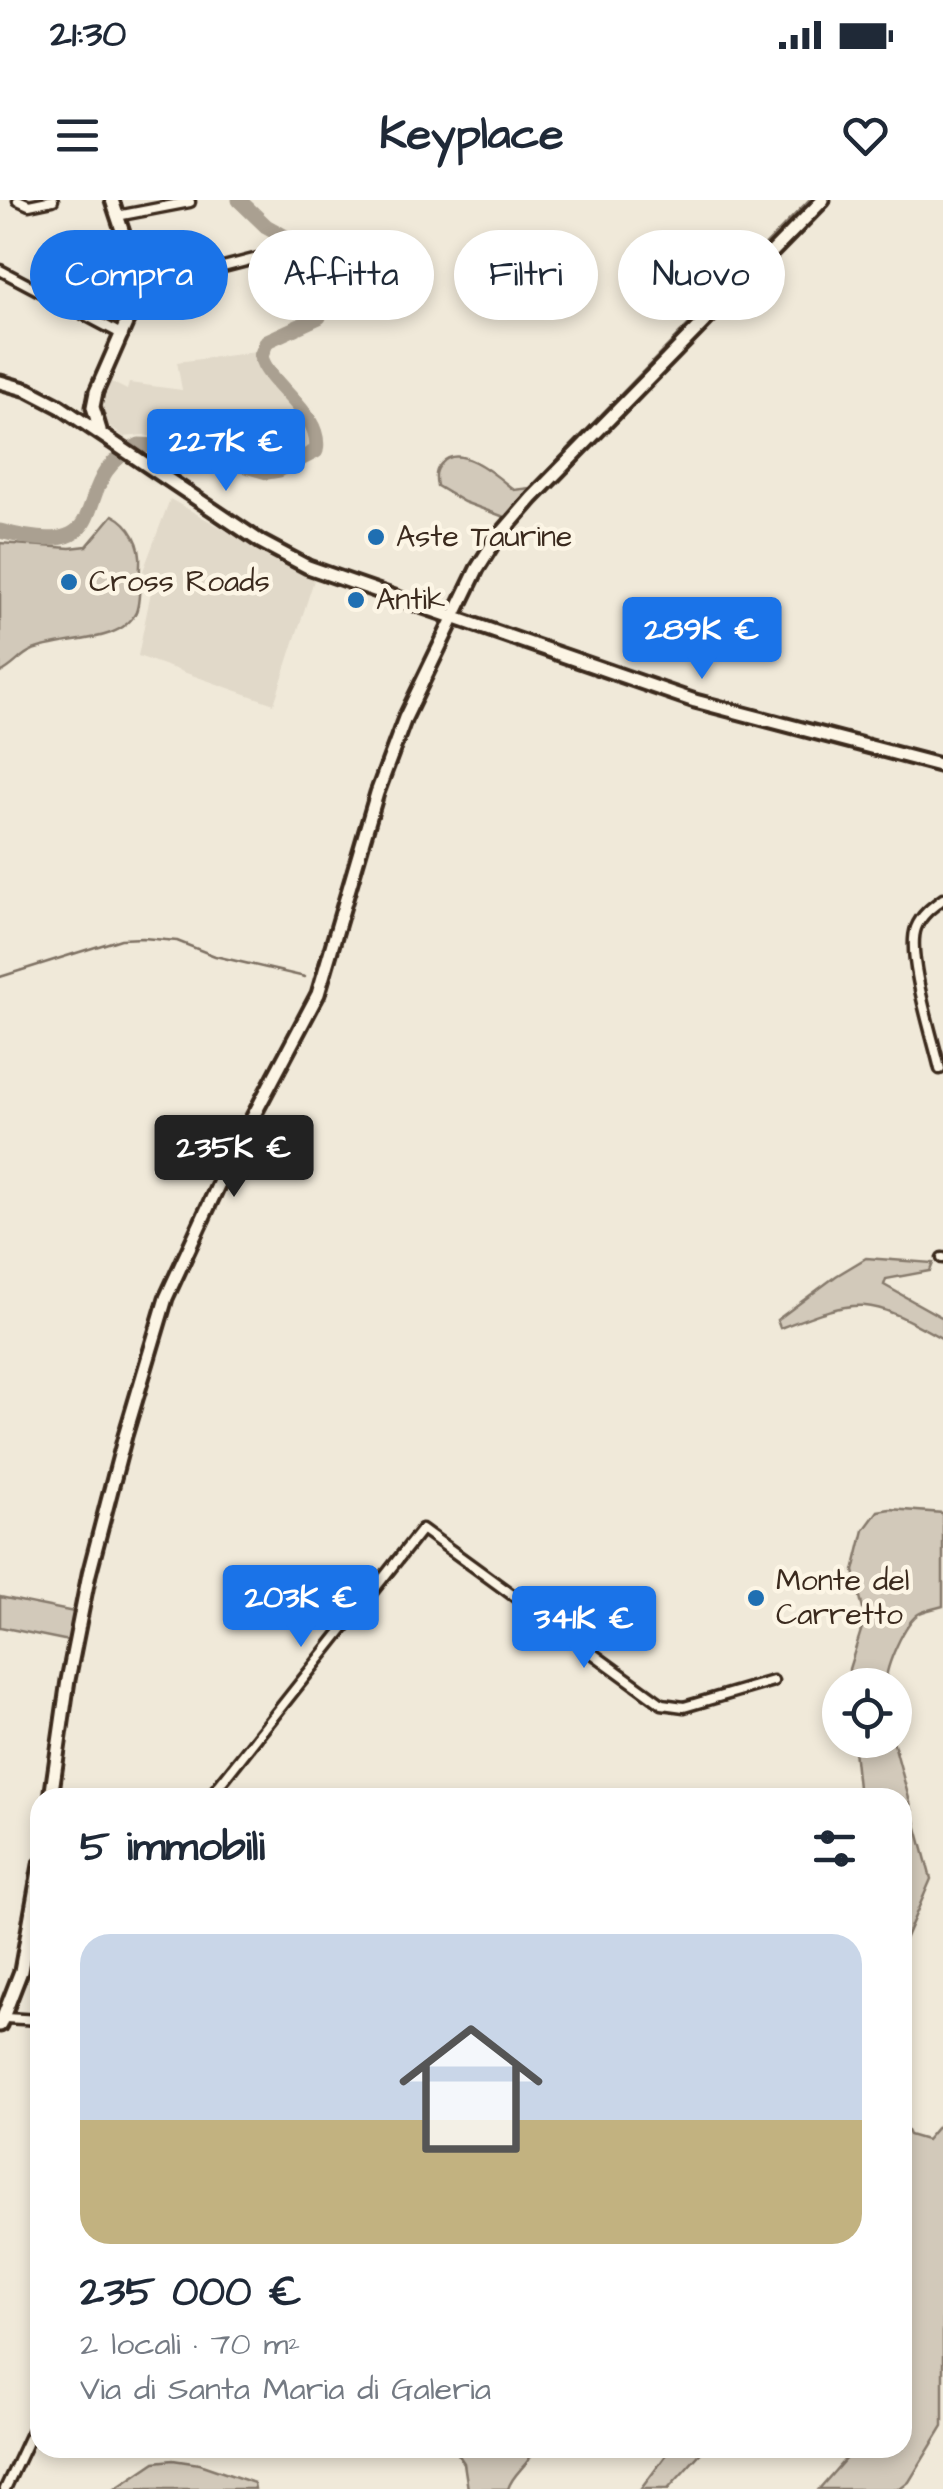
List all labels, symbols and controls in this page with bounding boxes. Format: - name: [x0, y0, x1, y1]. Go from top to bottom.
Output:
- text: 21:30: [50, 9, 126, 61]
- text: Keyplace: [379, 104, 564, 166]
- icon: menu: [50, 108, 105, 163]
- icon: heart: [838, 108, 893, 163]
- chip: Compra: [30, 230, 228, 320]
- chip: Affitta: [248, 230, 434, 320]
- chip: Filtri: [454, 230, 598, 320]
- chip: Nuovo: [618, 230, 785, 320]
- pin: 227K €: [145, 409, 307, 494]
- text: 227K €: [169, 419, 283, 464]
- place label: Aste Taurine: [396, 516, 572, 558]
- marker: Aste Taurine: [365, 526, 387, 548]
- place label: Cross Roads: [89, 561, 270, 603]
- marker: Cross Roads: [58, 571, 80, 593]
- place label: Antik: [376, 579, 445, 621]
- marker: Antik: [345, 589, 367, 611]
- pin: 289K €: [621, 597, 783, 682]
- text: 289K €: [645, 607, 759, 652]
- pin: 235K €: [153, 1115, 315, 1200]
- text: 235K €: [177, 1125, 291, 1170]
- place label: Monte del Carretto: [776, 1560, 909, 1636]
- pin: 203K €: [220, 1565, 382, 1650]
- text: 203K €: [245, 1575, 357, 1620]
- pin: 341K €: [503, 1586, 665, 1671]
- marker: Monte del Carretto: [745, 1587, 767, 1609]
- text: 341K €: [534, 1596, 634, 1641]
- map controls: [822, 1668, 912, 1758]
- button: locate: [822, 1668, 912, 1758]
- text: 5 immobili: [80, 1819, 265, 1877]
- icon: filters: [807, 1821, 862, 1876]
- icon: home: [381, 1999, 561, 2179]
- text: 235 000 €: [80, 2264, 302, 2322]
- text: 2 locali · 70 m²: [80, 2322, 300, 2367]
- text: Via di Santa Maria di Galeria: [80, 2367, 491, 2412]

